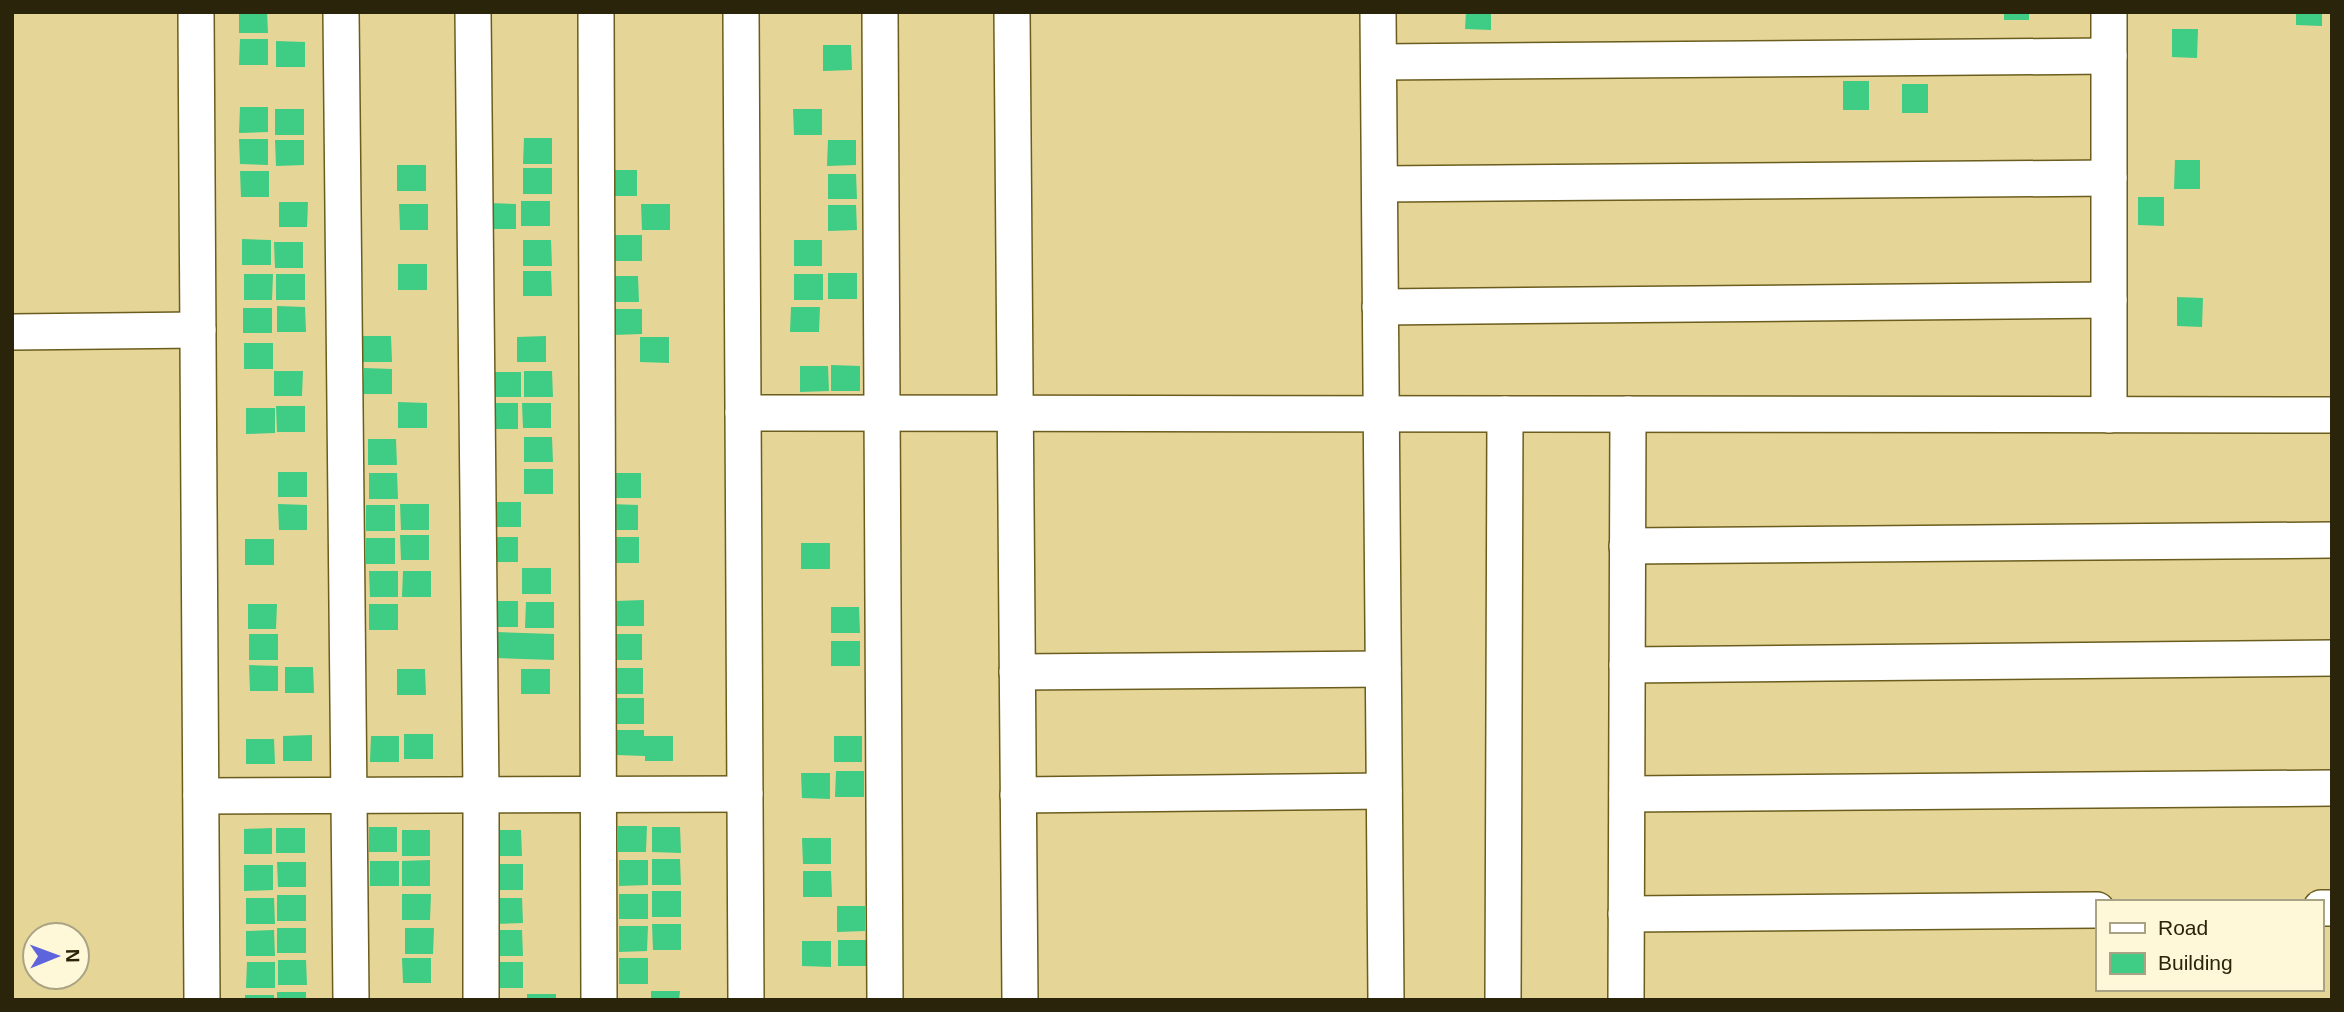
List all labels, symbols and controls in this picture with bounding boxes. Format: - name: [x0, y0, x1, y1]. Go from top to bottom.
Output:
- legend: [2096, 900, 2323, 991]
- text: Road: [2158, 916, 2208, 939]
- north arrow: [21, 921, 91, 991]
- text: N: [62, 949, 83, 963]
- text: Building: [2158, 951, 2233, 974]

